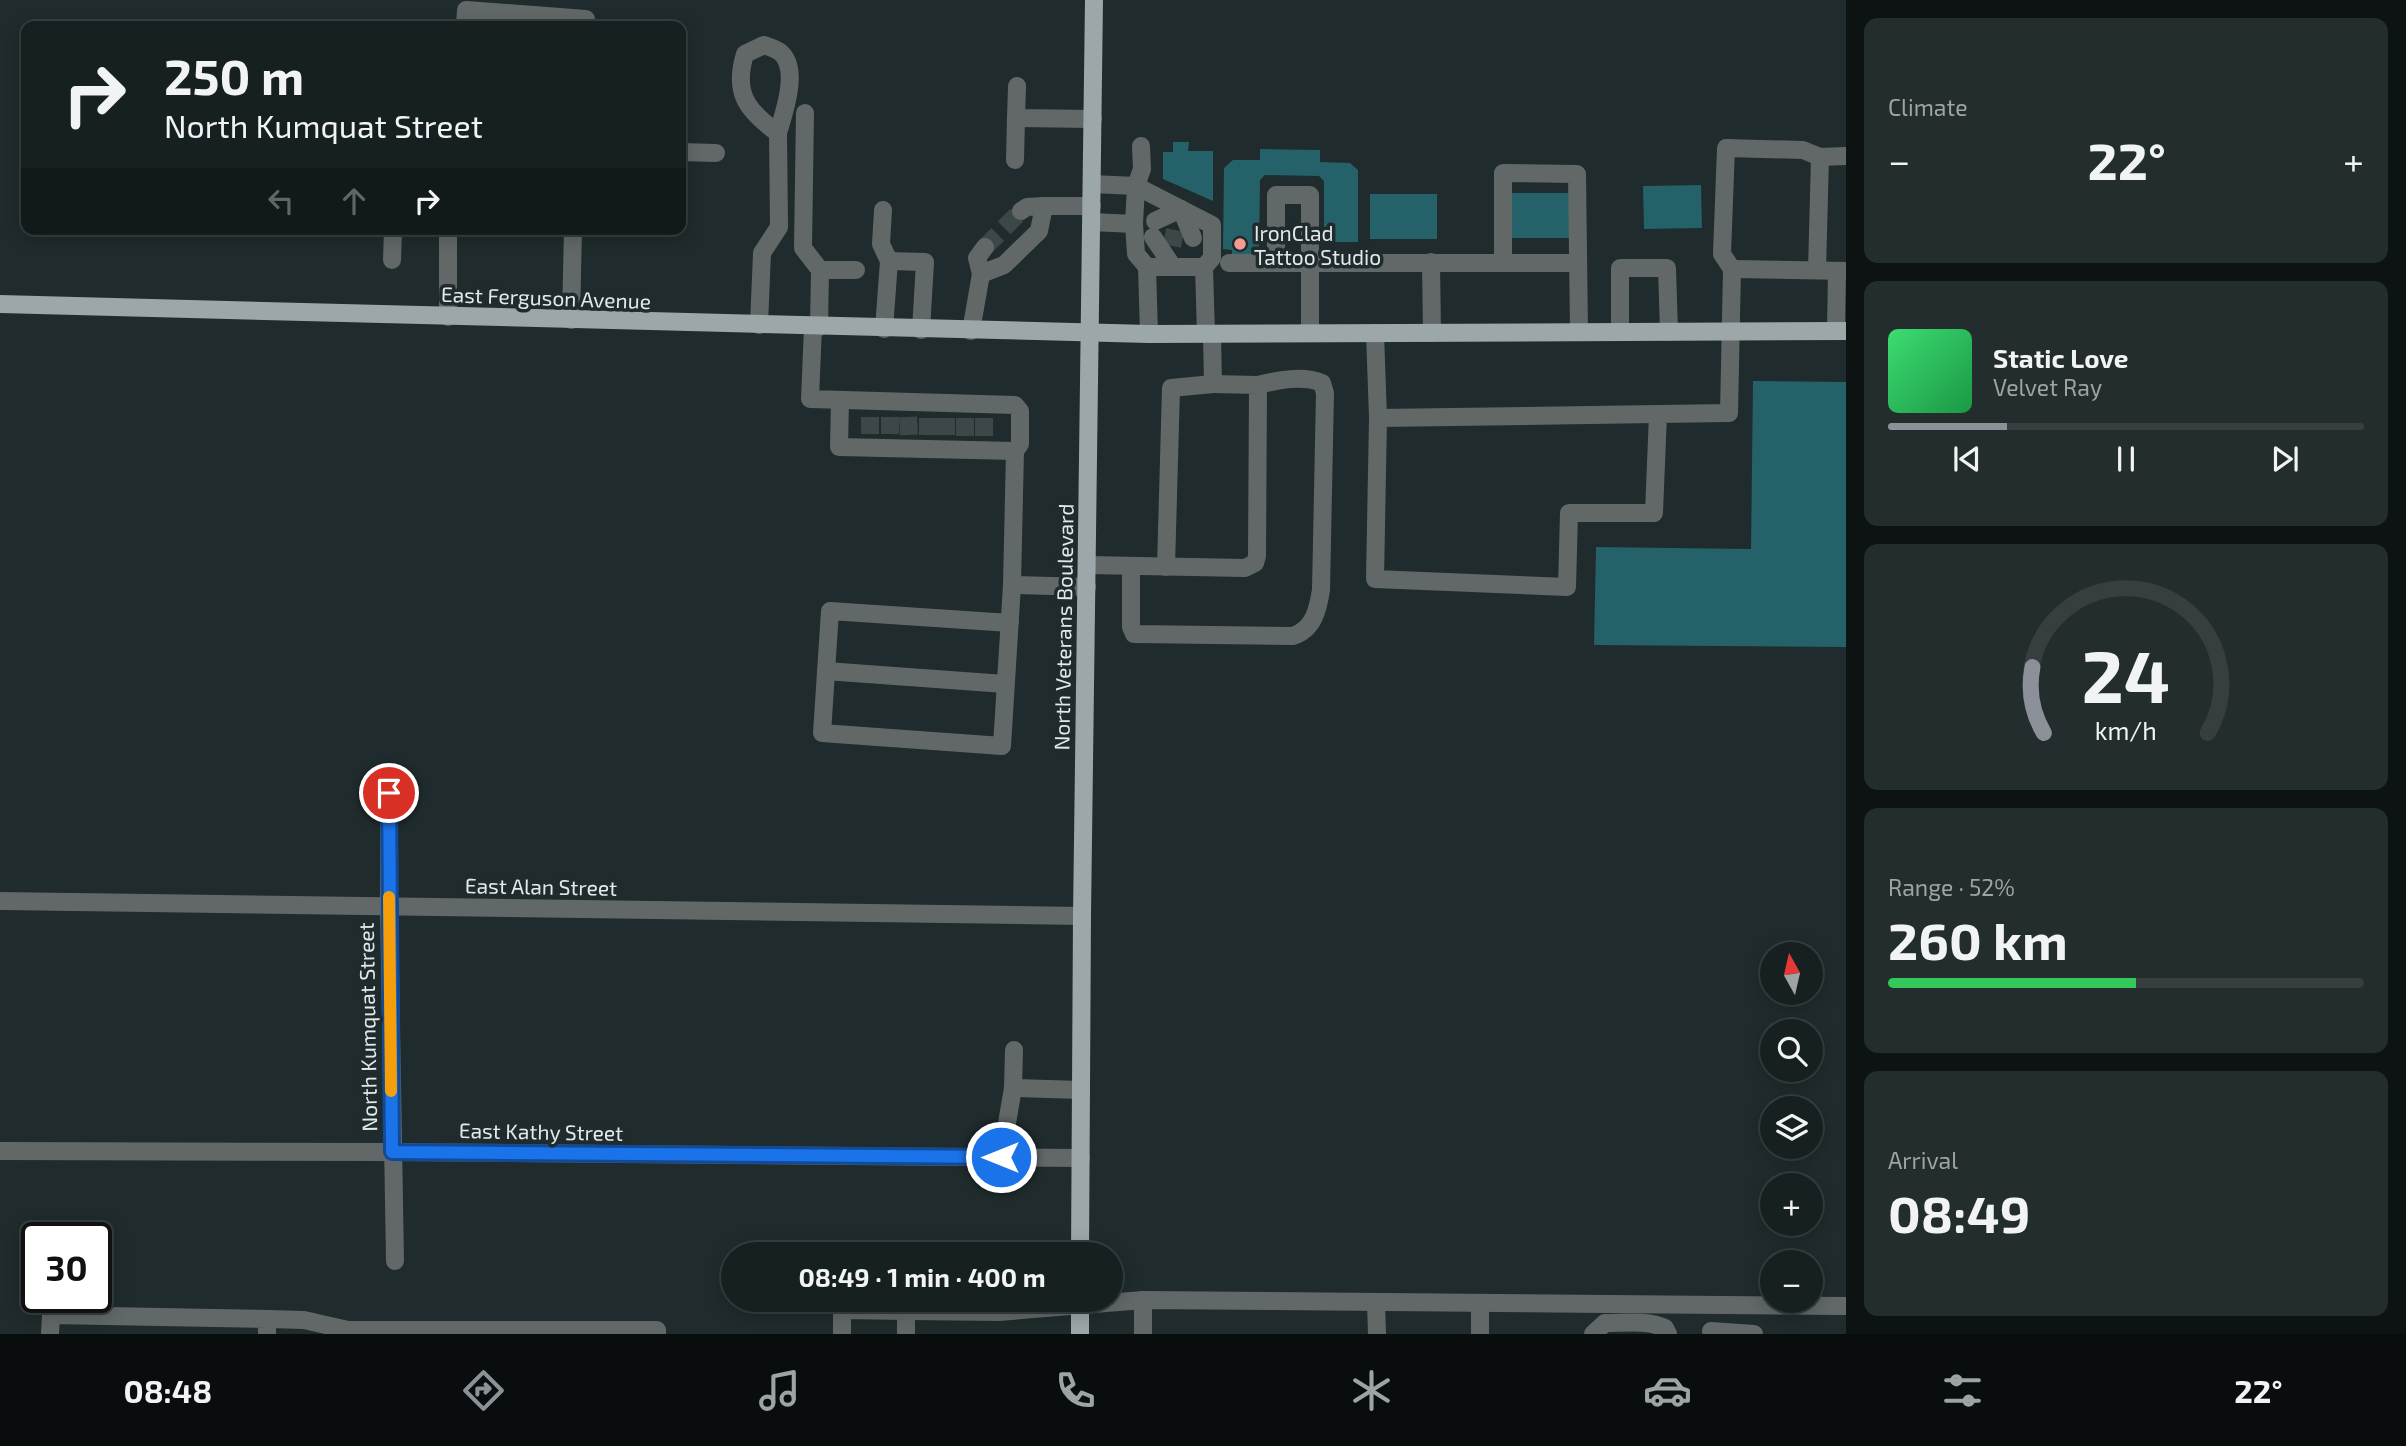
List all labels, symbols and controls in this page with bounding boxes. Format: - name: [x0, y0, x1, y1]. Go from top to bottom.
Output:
- text: 250 m: [164, 46, 304, 105]
- icon: right: [49, 49, 140, 140]
- text: Climate: [1888, 93, 1968, 121]
- text: North Kumquat Street: [164, 106, 483, 144]
- text: 22°: [2087, 128, 2166, 190]
- text: −: [1888, 137, 1910, 183]
- text: +: [2343, 137, 2364, 183]
- icon: left: [262, 182, 300, 220]
- icon: ahead: [335, 182, 373, 220]
- icon: right: [408, 182, 446, 220]
- place label: IronClad Tattoo Studio: [1254, 220, 1381, 269]
- marker: IronClad Tattoo Studio: [1232, 236, 1248, 252]
- street label: East Ferguson Avenue: [440, 281, 652, 313]
- text: Static Love: [1993, 342, 2129, 373]
- text: Velvet Ray: [1993, 373, 2102, 401]
- icon: previous: [1948, 440, 1986, 478]
- icon: pause: [2107, 440, 2145, 478]
- icon: next: [2266, 440, 2304, 478]
- street label: North Veterans Boulevard: [1048, 503, 1078, 751]
- text: 24: [2082, 630, 2170, 718]
- text: km/h: [2095, 715, 2157, 745]
- pin: [359, 763, 419, 823]
- icon: arrive: [370, 774, 408, 812]
- street label: East Alan Street: [465, 872, 617, 900]
- text: Range · 52%: [1888, 873, 2015, 901]
- text: 260 km: [1888, 908, 2068, 970]
- street label: North Kumquat Street: [353, 922, 381, 1132]
- north arrow: [1760, 942, 1824, 1004]
- map controls: [1760, 942, 1823, 1313]
- button: search: [1760, 1019, 1823, 1082]
- button: layers: [1760, 1096, 1823, 1159]
- street label: East Kathy Street: [459, 1117, 623, 1145]
- position arrow: [964, 1120, 1038, 1194]
- text: Arrival: [1888, 1146, 1958, 1174]
- button: +: [1760, 1173, 1823, 1236]
- text: 08:49: [1888, 1181, 2030, 1243]
- speed limit sign: 30: [21, 1222, 112, 1313]
- button: −: [1760, 1250, 1823, 1313]
- text: 08:49 · 1 min · 400 m: [798, 1261, 1046, 1292]
- icon: directions: [459, 1366, 508, 1415]
- icon: music: [755, 1366, 804, 1415]
- icon: phone: [1051, 1366, 1100, 1415]
- icon: climate: [1347, 1366, 1396, 1415]
- icon: car: [1643, 1366, 1692, 1415]
- icon: filters: [1938, 1366, 1987, 1415]
- text: 08:48: [123, 1371, 212, 1409]
- text: 22°: [2234, 1371, 2282, 1409]

